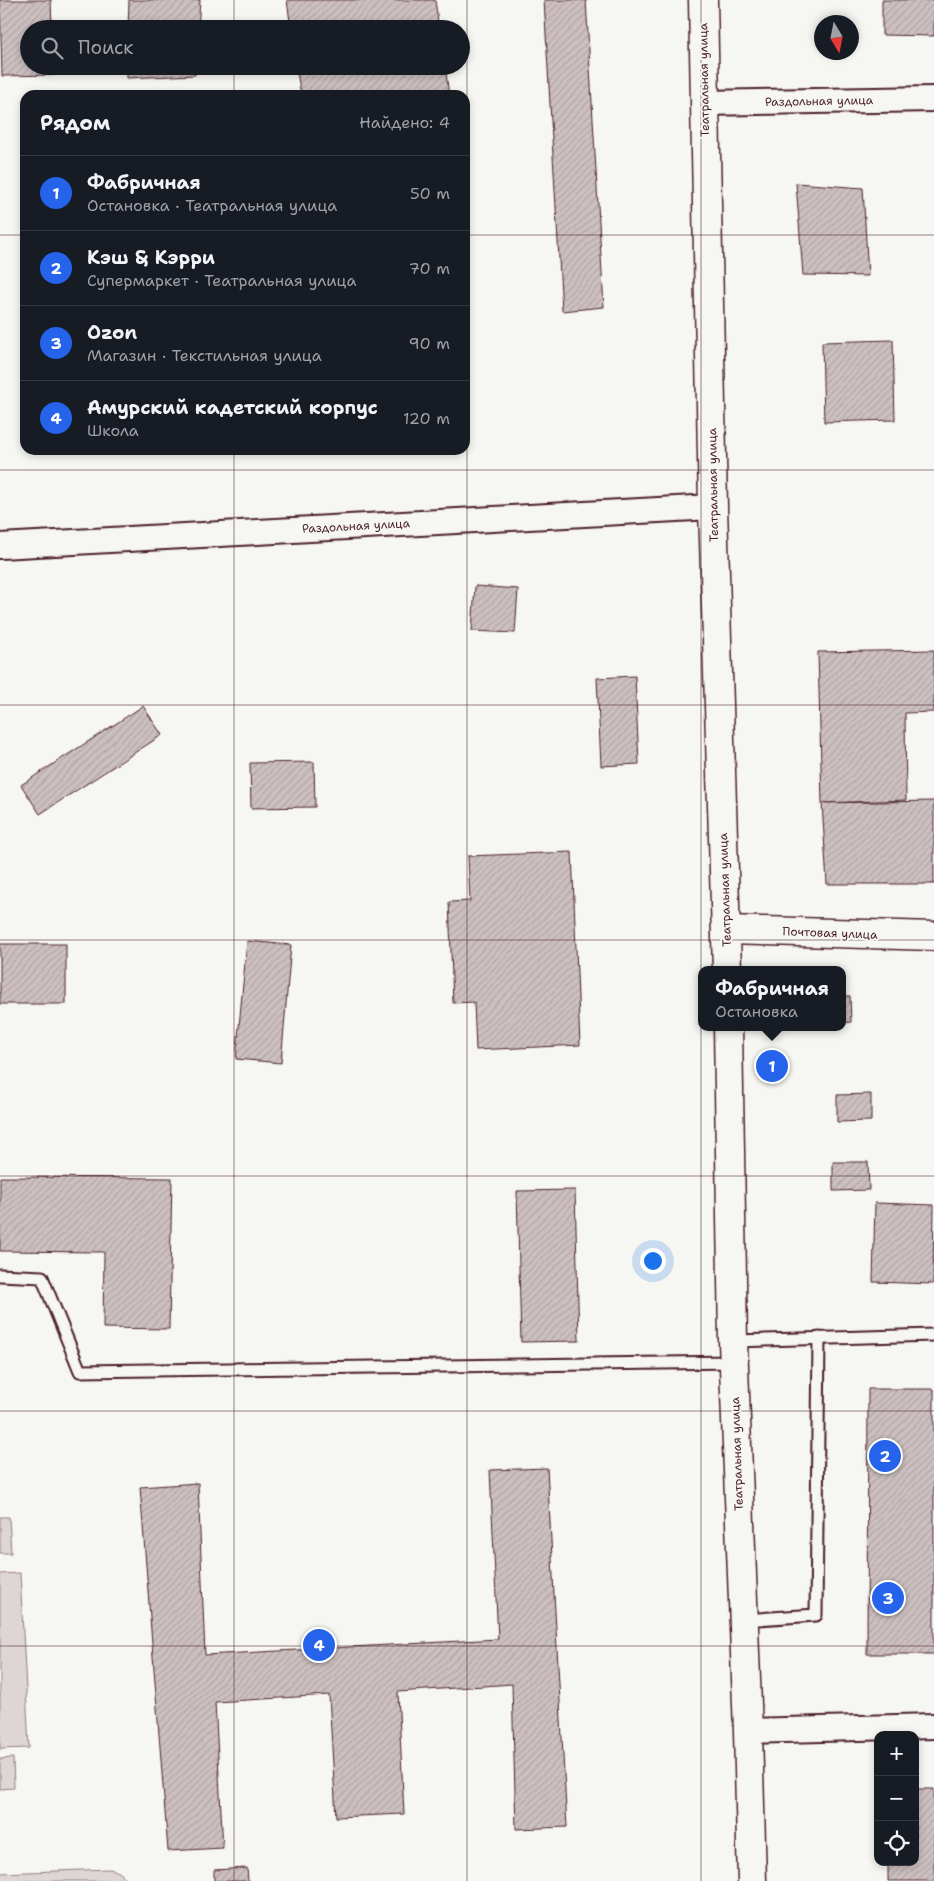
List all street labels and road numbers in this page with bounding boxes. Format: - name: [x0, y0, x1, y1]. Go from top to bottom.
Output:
- street label: Театральная улица: [695, 22, 713, 137]
- street label: Раздольная улица: [765, 92, 874, 110]
- street label: Театральная улица: [704, 427, 722, 542]
- street label: Раздольная улица: [302, 515, 411, 537]
- street label: Театральная улица: [715, 832, 735, 947]
- street label: Почтовая улица: [782, 923, 878, 943]
- street label: Театральная улица: [727, 1396, 747, 1511]

